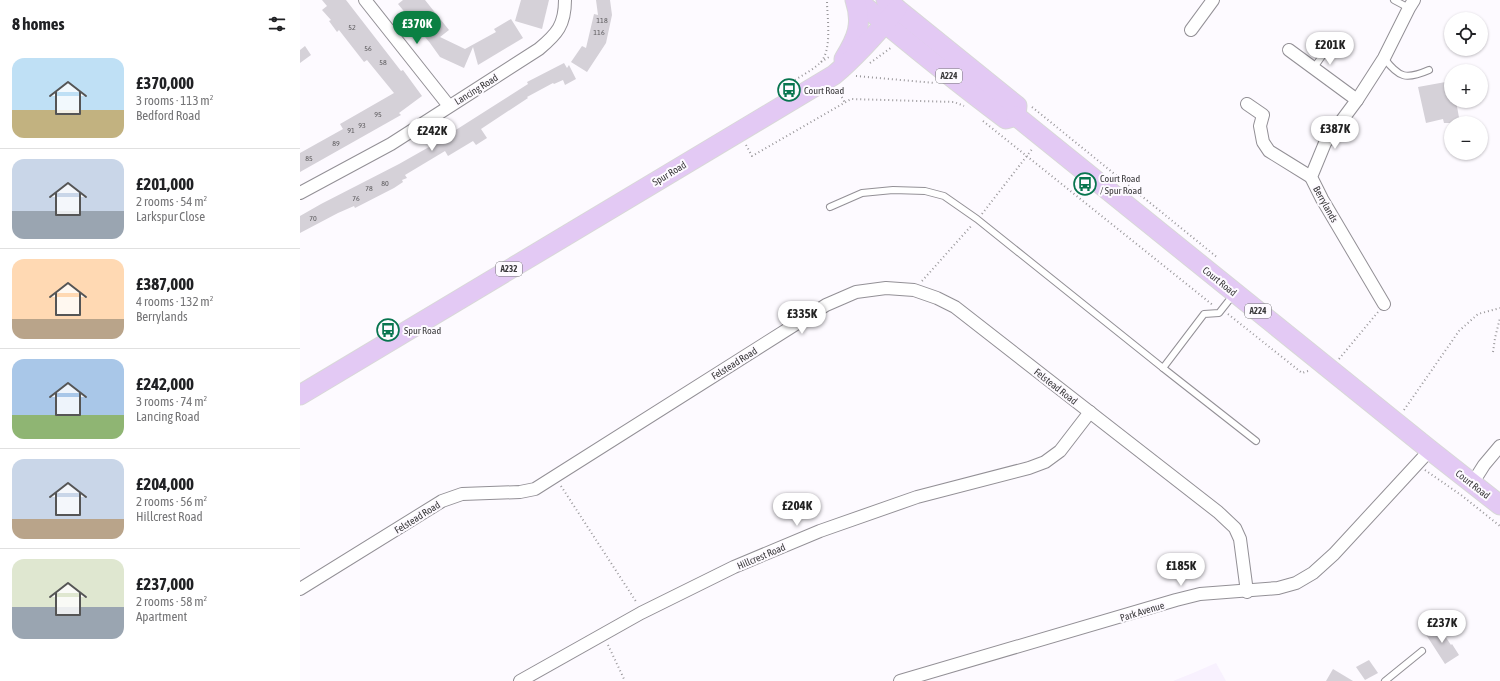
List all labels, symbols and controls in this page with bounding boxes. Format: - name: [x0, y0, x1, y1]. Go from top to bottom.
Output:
- pin: £370K: [389, 11, 445, 45]
- map controls: [1444, 12, 1488, 160]
- button: locate: [1444, 12, 1488, 56]
- icon: filters: [266, 13, 288, 35]
- text: 8 homes: [12, 14, 65, 34]
- text: £370K: [402, 16, 432, 31]
- house number: 118: [596, 16, 608, 25]
- house number: 52: [348, 23, 356, 32]
- house number: 116: [593, 28, 605, 37]
- pin: £201K: [1302, 32, 1358, 66]
- text: £201K: [1315, 37, 1345, 52]
- house number: 56: [364, 44, 372, 53]
- house number: 58: [379, 58, 387, 67]
- button: +: [1444, 64, 1488, 108]
- road number: A224: [936, 69, 962, 83]
- street label: Lancing Road: [453, 72, 500, 107]
- text: £370,000: [136, 73, 194, 93]
- icon: home: [44, 74, 92, 122]
- bus stop icon: Court Road: [776, 77, 802, 103]
- place label: Court Road: [804, 85, 844, 96]
- text: 3 rooms · 113 m²: [136, 93, 213, 108]
- text: Bedford Road: [136, 108, 200, 123]
- house number: 95: [374, 110, 382, 119]
- pin: £387K: [1307, 116, 1363, 150]
- button: −: [1444, 116, 1488, 160]
- pin: £242K: [404, 118, 460, 152]
- house number: 93: [358, 121, 366, 130]
- text: £387K: [1320, 121, 1350, 136]
- text: £242K: [417, 123, 447, 138]
- house number: 91: [347, 126, 355, 135]
- house number: 89: [332, 139, 340, 148]
- house number: 85: [305, 154, 313, 163]
- street label: Spur Road: [650, 159, 688, 188]
- bus stop icon: Court Road / Spur Road: [1072, 171, 1098, 197]
- place label: Court Road / Spur Road: [1100, 173, 1142, 196]
- text: £201,000: [136, 174, 194, 194]
- icon: home: [44, 175, 92, 223]
- house number: 80: [381, 179, 389, 188]
- house number: 78: [365, 184, 373, 193]
- street label: Berrylands: [1311, 184, 1340, 225]
- text: 2 rooms · 54 m²: [136, 194, 207, 209]
- house number: 76: [352, 194, 360, 203]
- text: Larkspur Close: [136, 209, 205, 224]
- house number: 70: [309, 214, 317, 223]
- road number: A232: [496, 262, 522, 276]
- street label: Court Road: [1201, 264, 1239, 298]
- text: £387,000: [136, 274, 194, 294]
- icon: home: [44, 275, 92, 323]
- text: 4 rooms · 132 m²: [136, 294, 213, 309]
- pin: £335K: [774, 301, 830, 335]
- road number: A224: [1245, 304, 1271, 318]
- text: £335K: [787, 306, 817, 321]
- text: Berrylands: [136, 309, 188, 324]
- bus stop icon: Spur Road: [375, 317, 401, 343]
- place label: Spur Road: [404, 325, 441, 336]
- street label: Felstead Road: [709, 345, 759, 382]
- street label: Felstead Road: [1032, 366, 1080, 407]
- text: £242,000: [136, 374, 194, 394]
- icon: home: [44, 375, 92, 423]
- text: 3 rooms · 74 m²: [136, 394, 207, 409]
- text: Lancing Road: [136, 409, 200, 424]
- street label: Court Road: [1453, 468, 1492, 501]
- text: £204,000: [136, 474, 194, 494]
- icon: home: [44, 475, 92, 523]
- pin: £204K: [769, 493, 825, 527]
- text: 2 rooms · 56 m²: [136, 494, 207, 509]
- text: £204K: [782, 498, 812, 513]
- street label: Felstead Road: [392, 499, 442, 536]
- text: Hillcrest Road: [136, 509, 203, 524]
- street label: Hillcrest Road: [735, 541, 787, 572]
- pin: £185K: [1153, 553, 1209, 587]
- text: £185K: [1166, 558, 1196, 573]
- text: £237,000: [136, 574, 194, 594]
- icon: home: [44, 575, 92, 623]
- text: 2 rooms · 58 m²: [136, 594, 207, 609]
- street label: Park Avenue: [1119, 599, 1166, 623]
- text: Apartment: [136, 609, 187, 624]
- pin: £237K: [1414, 610, 1470, 644]
- text: £237K: [1427, 615, 1457, 630]

